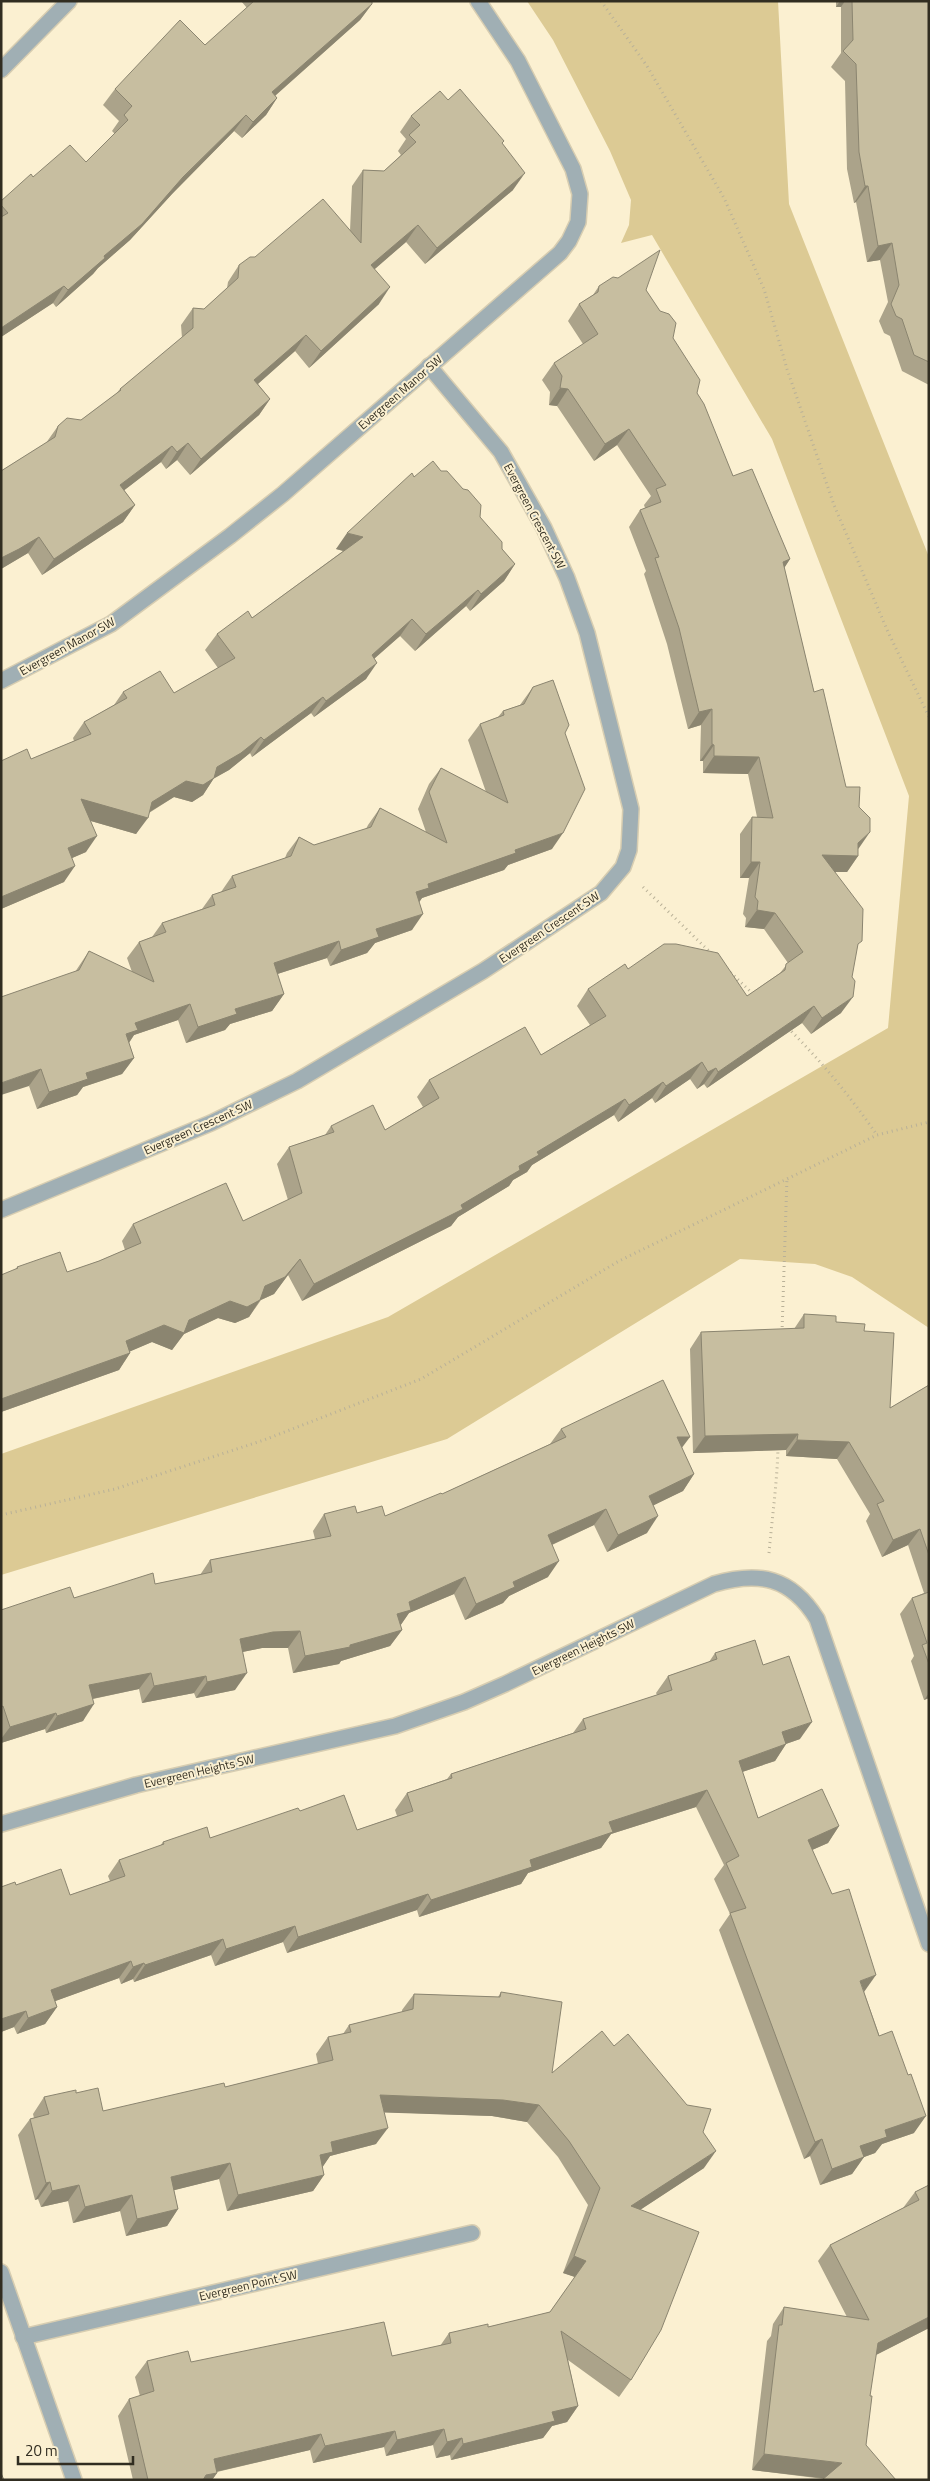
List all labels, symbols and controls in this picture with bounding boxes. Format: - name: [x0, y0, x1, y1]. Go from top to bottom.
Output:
- street label: Evergreen Manor SW: [354, 350, 447, 434]
- street label: Evergreen Crescent SW: [499, 460, 571, 573]
- street label: Evergreen Manor SW: [16, 612, 118, 680]
- street label: Evergreen Crescent SW: [495, 886, 603, 968]
- street label: Evergreen Crescent SW: [140, 1094, 256, 1160]
- street label: Evergreen Heights SW: [528, 1614, 638, 1680]
- street label: Evergreen Heights SW: [142, 1749, 256, 1793]
- street label: Evergreen Point SW: [197, 2264, 299, 2306]
- scale bar: [18, 2434, 132, 2466]
- text: 20 m: [25, 2439, 58, 2462]

